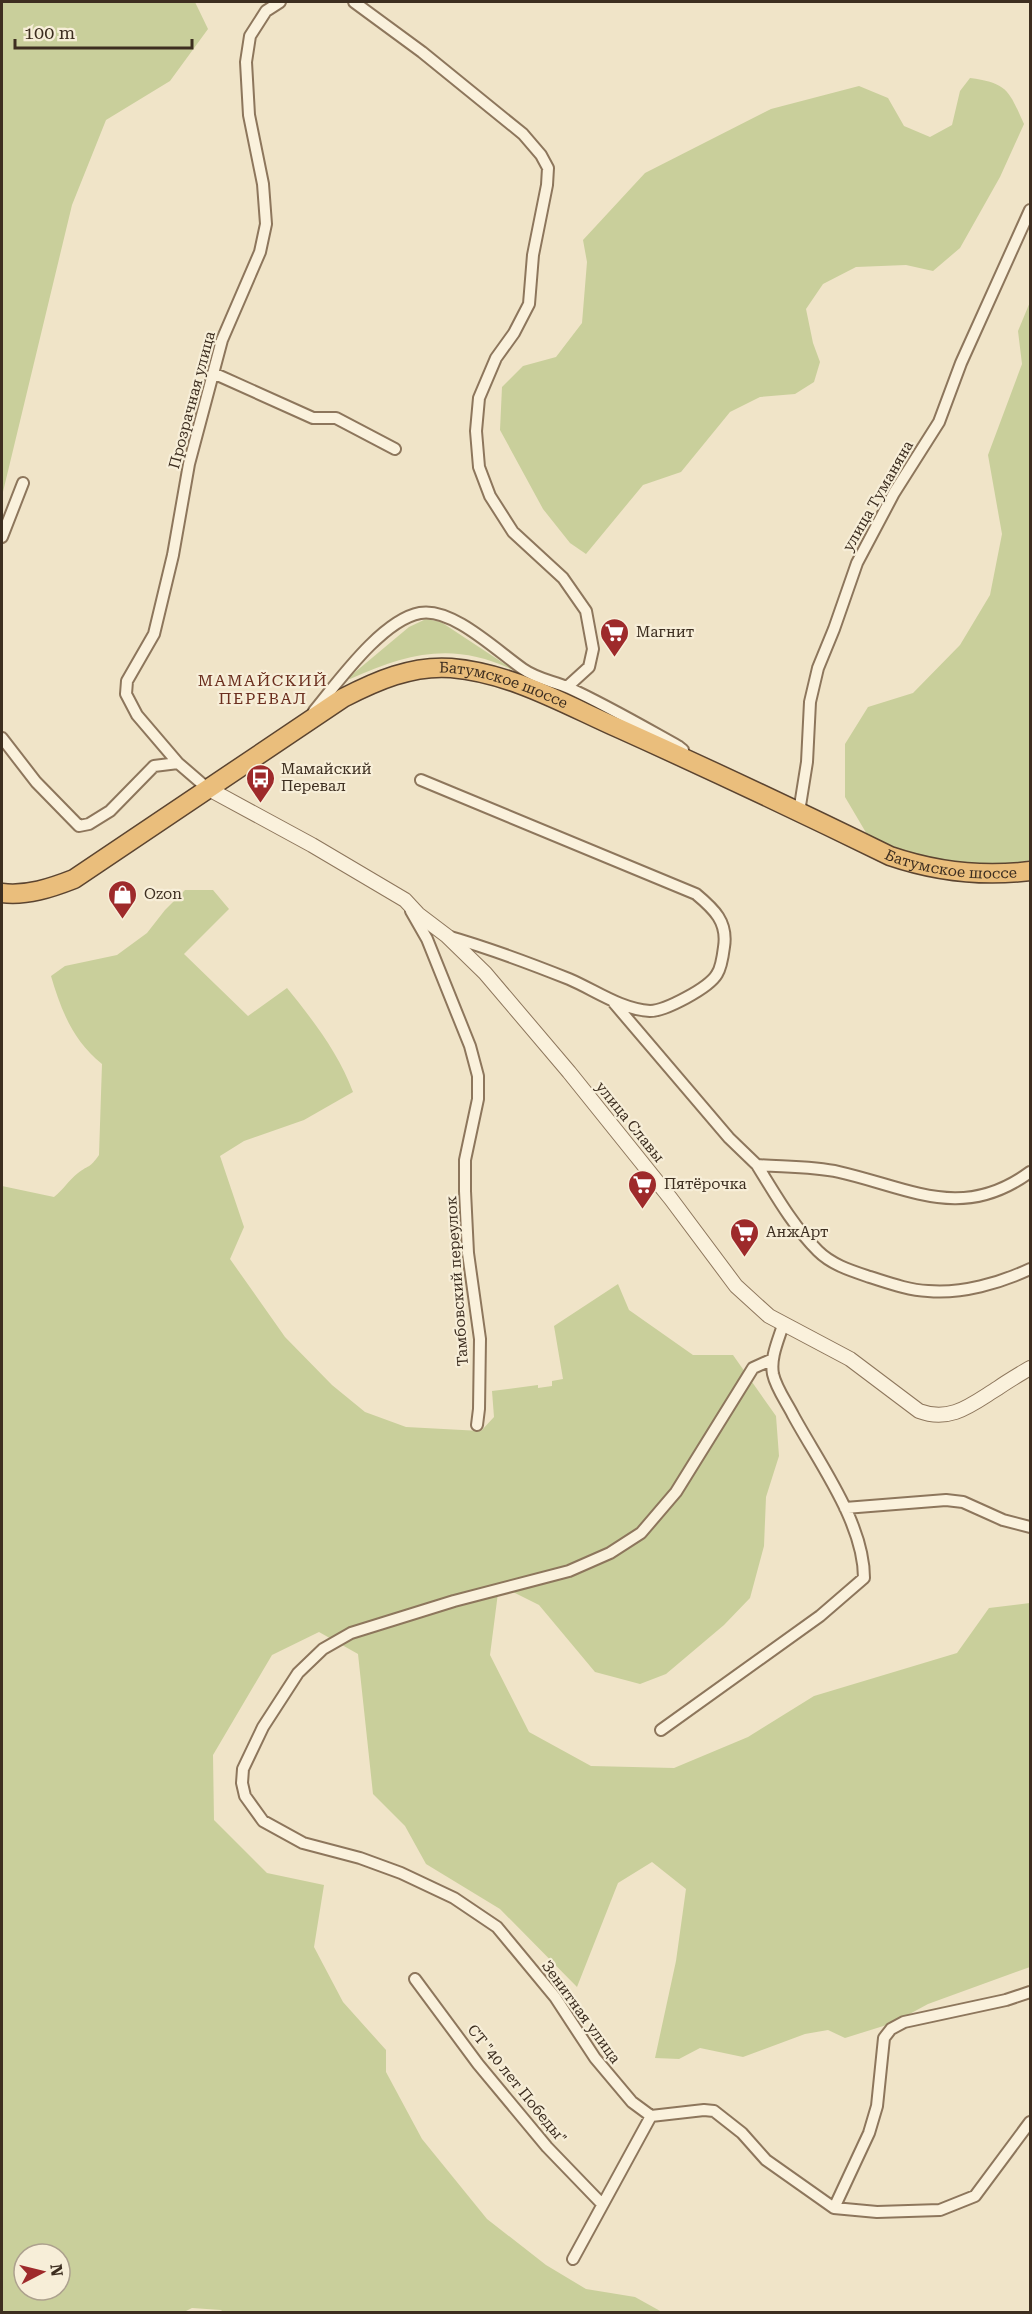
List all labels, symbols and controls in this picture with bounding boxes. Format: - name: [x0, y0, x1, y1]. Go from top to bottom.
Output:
- scale bar: [15, 12, 192, 50]
- text: 100 m: [24, 22, 75, 43]
- street label: Прозрачная улица: [165, 329, 219, 471]
- street label: улица Туманяна: [839, 437, 917, 555]
- supermarket icon: Магнит: [599, 616, 631, 658]
- place label: Магнит: [636, 623, 694, 641]
- street label: Батумское шоссе: [439, 659, 571, 712]
- district label: МАМАЙСКИЙ ПЕРЕВАЛ: [198, 671, 328, 708]
- place label: Мамайский Перевал: [281, 760, 372, 795]
- bus stop icon: Мамайский Перевал: [244, 762, 276, 804]
- street label: Батумское шоссе: [882, 846, 1018, 882]
- shop icon: Ozon: [107, 878, 139, 920]
- place label: Ozon: [144, 885, 182, 903]
- street label: улица Славы: [592, 1078, 668, 1166]
- supermarket icon: Пятёрочка: [627, 1168, 659, 1210]
- place label: Пятёрочка: [664, 1175, 747, 1193]
- street label: Тамбовский переулок: [442, 1195, 472, 1367]
- supermarket icon: АнжАрт: [729, 1216, 761, 1258]
- place label: АнжАрт: [766, 1223, 829, 1241]
- street label: Зенитная улица: [538, 1957, 624, 2067]
- street label: СТ "40 лет Победы": [464, 2021, 570, 2147]
- north arrow: [12, 2242, 72, 2302]
- text: N: [46, 2263, 67, 2278]

